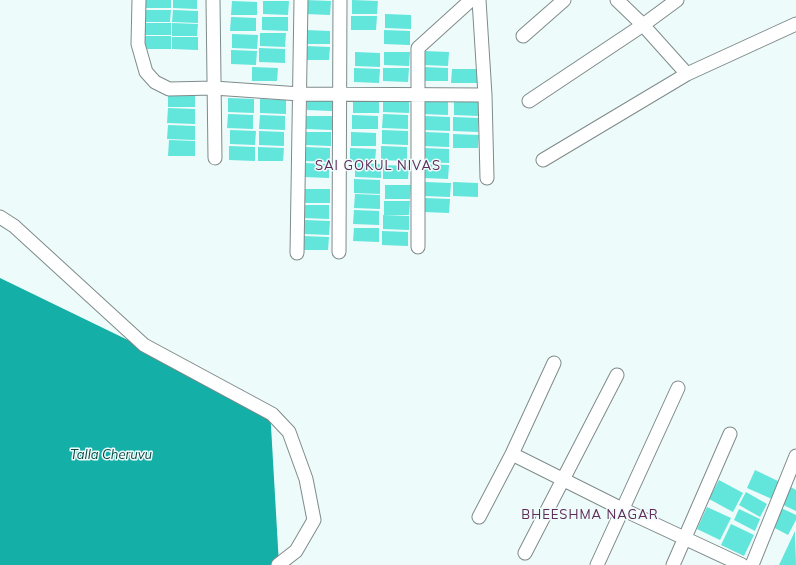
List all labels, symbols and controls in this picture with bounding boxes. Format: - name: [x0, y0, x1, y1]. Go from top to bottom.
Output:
- district label: SAI GOKUL NIVAS: [315, 158, 441, 174]
- water label: Talla Cheruvu: [70, 447, 152, 463]
- district label: BHEESHMA NAGAR: [521, 507, 659, 523]

